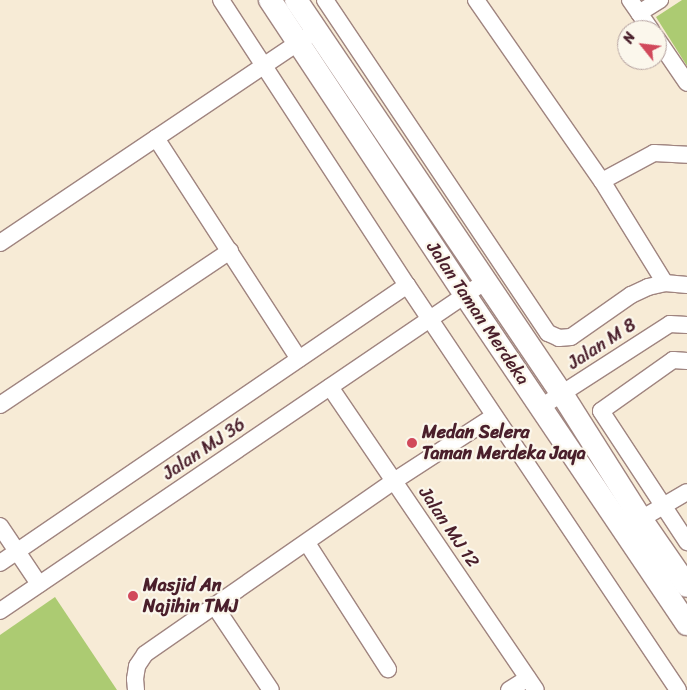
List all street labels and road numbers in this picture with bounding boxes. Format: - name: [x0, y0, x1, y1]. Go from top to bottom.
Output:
- street label: Jalan Taman Merdeka: [422, 237, 534, 389]
- street label: Jalan M 8: [564, 314, 640, 374]
- street label: Jalan MJ 36: [159, 414, 249, 484]
- street label: Jalan MJ 12: [414, 483, 484, 571]

